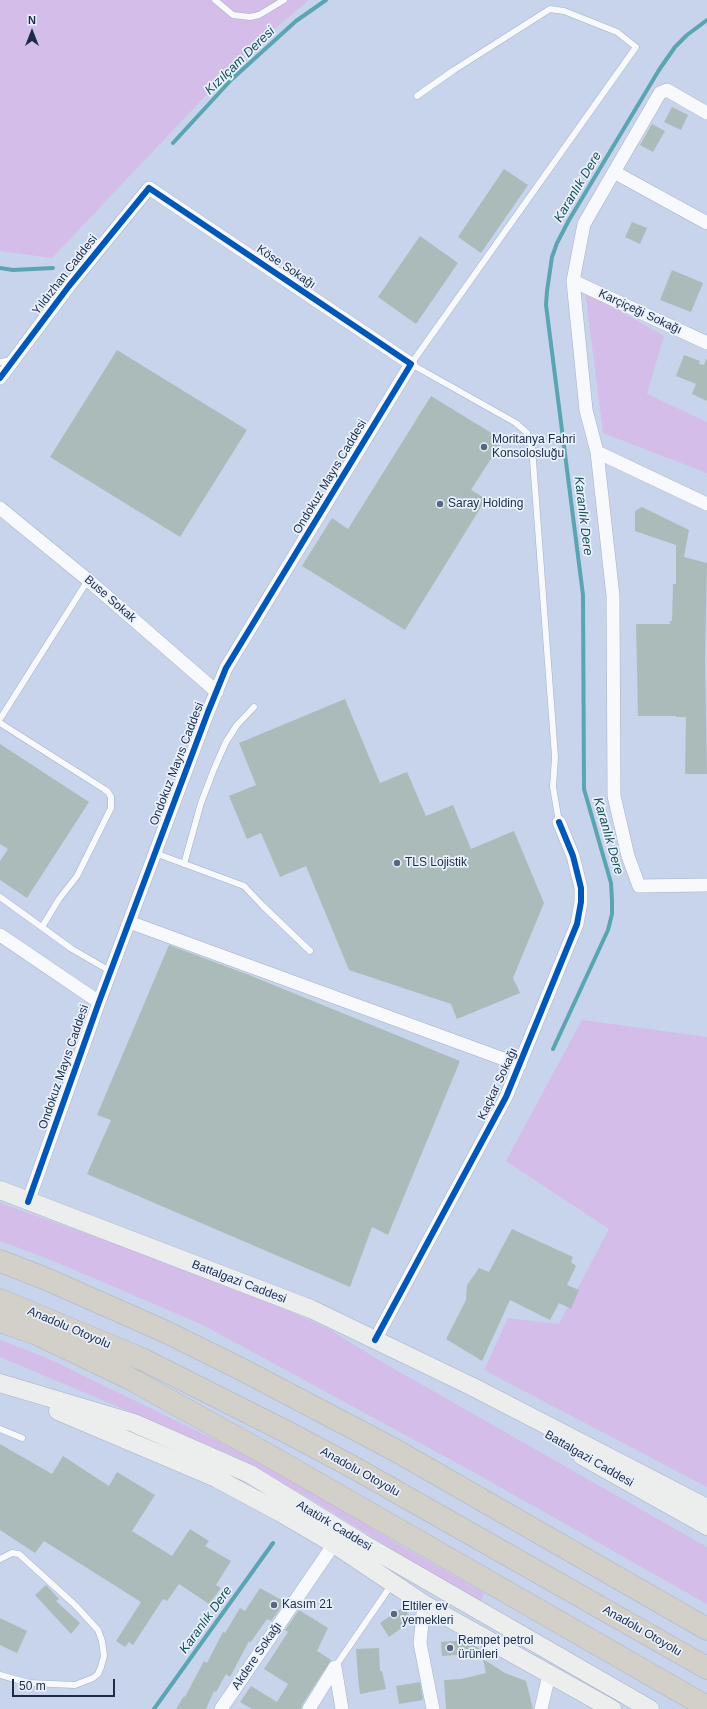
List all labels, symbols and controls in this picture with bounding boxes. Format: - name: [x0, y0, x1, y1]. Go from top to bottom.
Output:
- north arrow: [12, 12, 52, 52]
- text: N: [28, 14, 36, 26]
- water label: Kızılçam Deresi: [202, 24, 278, 98]
- water label: Karanlık Dere: [551, 149, 605, 225]
- street label: Yıldızhan Caddesi: [29, 232, 101, 318]
- street label: Köse Sokağı: [254, 242, 318, 292]
- street label: Karçiçeği Sokağı: [596, 286, 684, 338]
- street label: Ondokuz Mayıs Caddesi: [290, 417, 370, 537]
- place label: Moritanya Fahri Konsolosluğu: [492, 433, 575, 461]
- marker: Moritanya Fahri Konsolosluğu: [479, 442, 489, 452]
- water label: Karanlık Dere: [570, 476, 596, 556]
- place label: Saray Holding: [448, 497, 523, 511]
- marker: Saray Holding: [435, 499, 445, 509]
- street label: Buse Sokak: [81, 573, 139, 625]
- street label: Ondokuz Mayıs Caddesi: [147, 700, 207, 828]
- water label: Karanlık Dere: [590, 796, 626, 876]
- place label: TLS Lojistik: [405, 856, 467, 870]
- marker: TLS Lojistik: [392, 858, 402, 868]
- street label: Ondokuz Mayıs Caddesi: [36, 1003, 92, 1131]
- street label: Kaçkar Sokağı: [475, 1046, 521, 1122]
- street label: Battalgazi Caddesi: [190, 1257, 288, 1307]
- street label: Anadolu Otoyolu: [25, 1304, 113, 1352]
- street label: Battalgazi Caddesi: [542, 1428, 636, 1490]
- street label: Anadolu Otoyolu: [318, 1444, 402, 1500]
- street label: Atatürk Caddesi: [294, 1498, 374, 1554]
- water label: Karanlık Dere: [176, 1583, 236, 1657]
- place label: Kasım 21: [282, 1598, 333, 1612]
- marker: Kasım 21: [269, 1600, 279, 1610]
- place label: Eltiler ev yemekleri: [402, 1600, 453, 1628]
- street label: Anadolu Otoyolu: [600, 1603, 684, 1659]
- marker: Eltiler ev yemekleri: [389, 1609, 399, 1619]
- street label: Akdere Sokağı: [229, 1619, 285, 1693]
- place label: Rempet petrol ürünleri: [458, 1634, 533, 1662]
- marker: Rempet petrol ürünleri: [445, 1643, 455, 1653]
- scale bar: [14, 1671, 117, 1697]
- text: 50 m: [19, 1679, 46, 1693]

